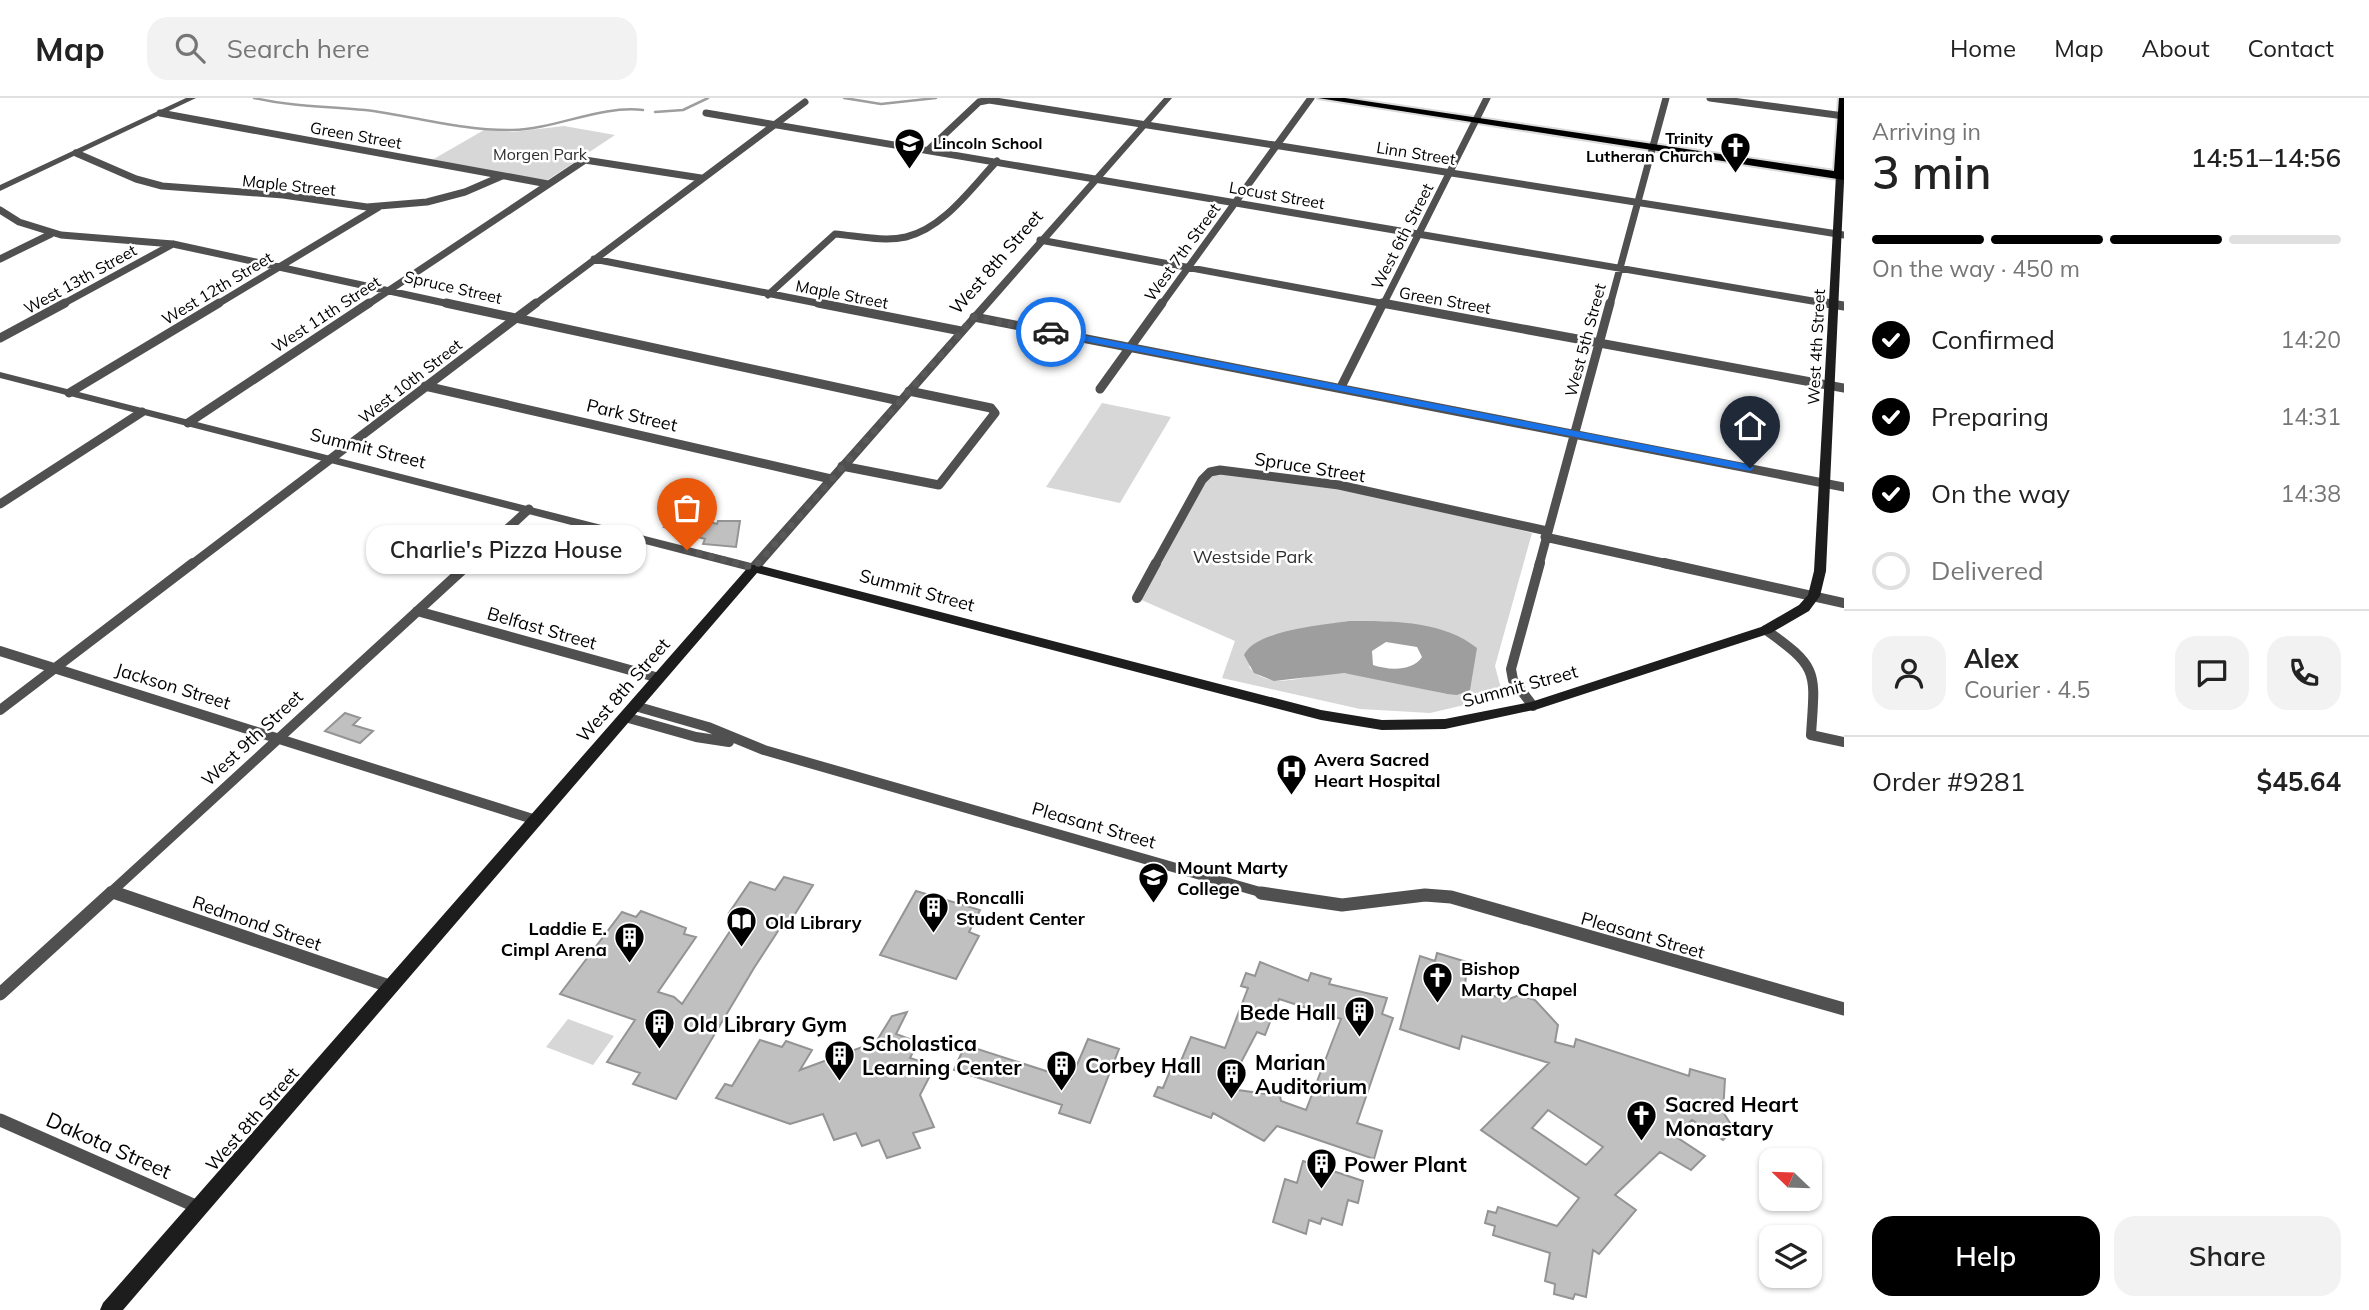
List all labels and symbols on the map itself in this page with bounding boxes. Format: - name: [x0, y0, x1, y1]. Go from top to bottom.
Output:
- street label: Green Street: [309, 117, 404, 153]
- school or university icon: Lincoln School: [893, 126, 927, 170]
- place label: Trinity Lutheran Church: [1586, 128, 1713, 166]
- church icon: Trinity Lutheran Church: [1719, 130, 1753, 174]
- place label: Lincoln School: [933, 133, 1043, 153]
- street label: Linn Street: [1375, 137, 1457, 169]
- park label: Morgen Park: [493, 144, 588, 164]
- street label: Maple Street: [241, 170, 337, 200]
- street label: Locust Street: [1228, 177, 1327, 213]
- street label: West 6th Street: [1367, 179, 1437, 292]
- street label: West 7th Street: [1140, 199, 1224, 305]
- street label: West 8th Street: [944, 205, 1048, 319]
- street label: West 13th Street: [20, 240, 140, 318]
- street label: West 12th Street: [158, 247, 276, 329]
- street label: Spruce Street: [402, 266, 504, 308]
- street label: West 11th Street: [268, 271, 385, 357]
- street label: Maple Street: [794, 275, 890, 313]
- street label: West 5th Street: [1560, 281, 1610, 399]
- street label: Green Street: [1398, 282, 1493, 318]
- street label: West 4th Street: [1803, 288, 1829, 406]
- courier: [1016, 297, 1086, 367]
- street label: West 10th Street: [354, 334, 466, 428]
- street label: Park Street: [584, 393, 680, 437]
- pin: [1720, 396, 1780, 468]
- street label: Summit Street: [308, 423, 428, 473]
- street label: Spruce Street: [1253, 447, 1367, 487]
- pin: [657, 478, 717, 550]
- callout: Charlie's Pizza House: [365, 526, 645, 574]
- park label: Westside Park: [1193, 545, 1314, 568]
- street label: Summit Street: [857, 564, 977, 616]
- street label: Belfast Street: [485, 601, 599, 655]
- street label: West 8th Street: [571, 633, 675, 747]
- street label: Jackson Street: [113, 658, 233, 714]
- street label: Summit Street: [1460, 660, 1580, 712]
- street label: West 9th Street: [196, 685, 308, 791]
- place label: Avera Sacred Heart Hospital: [1314, 748, 1440, 792]
- hospital icon: Avera Sacred Heart Hospital: [1274, 752, 1308, 796]
- street label: Pleasant Street: [1029, 796, 1159, 854]
- place label: Mount Marty College: [1177, 856, 1288, 900]
- school or university icon: Mount Marty College: [1137, 860, 1171, 904]
- place label: Roncalli Student Center: [956, 886, 1086, 930]
- street label: Redmond Street: [190, 890, 324, 956]
- building icon: Roncalli Student Center: [916, 890, 950, 934]
- library icon: Old Library: [725, 905, 759, 949]
- street label: Pleasant Street: [1578, 906, 1708, 964]
- place label: Old Library: [765, 911, 862, 934]
- place label: Laddie E. Cimpl Arena: [501, 917, 607, 961]
- building icon: Laddie E. Cimpl Arena: [613, 921, 647, 965]
- place label: Bishop Marty Chapel: [1461, 957, 1577, 1001]
- church icon: Bishop Marty Chapel: [1421, 961, 1455, 1005]
- building icon: Bede Hall: [1342, 995, 1376, 1039]
- place label: Bede Hall: [1239, 999, 1336, 1025]
- building icon: Old Library Gym: [643, 1007, 677, 1051]
- place label: Old Library Gym: [683, 1011, 847, 1037]
- place label: Scholastica Learning Center: [862, 1030, 1022, 1080]
- building icon: Scholastica Learning Center: [822, 1038, 856, 1082]
- building icon: Corbey Hall: [1045, 1048, 1079, 1092]
- place label: Marian Auditorium: [1255, 1049, 1367, 1099]
- place label: Corbey Hall: [1085, 1052, 1201, 1078]
- building icon: Marian Auditorium: [1215, 1057, 1249, 1101]
- street label: West 8th Street: [200, 1062, 304, 1176]
- place label: Sacred Heart Monastary: [1665, 1091, 1798, 1141]
- church icon: Sacred Heart Monastary: [1625, 1099, 1659, 1143]
- street label: Dakota Street: [42, 1106, 176, 1184]
- building icon: Power Plant: [1304, 1147, 1338, 1191]
- north arrow: [1759, 1148, 1822, 1211]
- place label: Power Plant: [1344, 1151, 1467, 1177]

